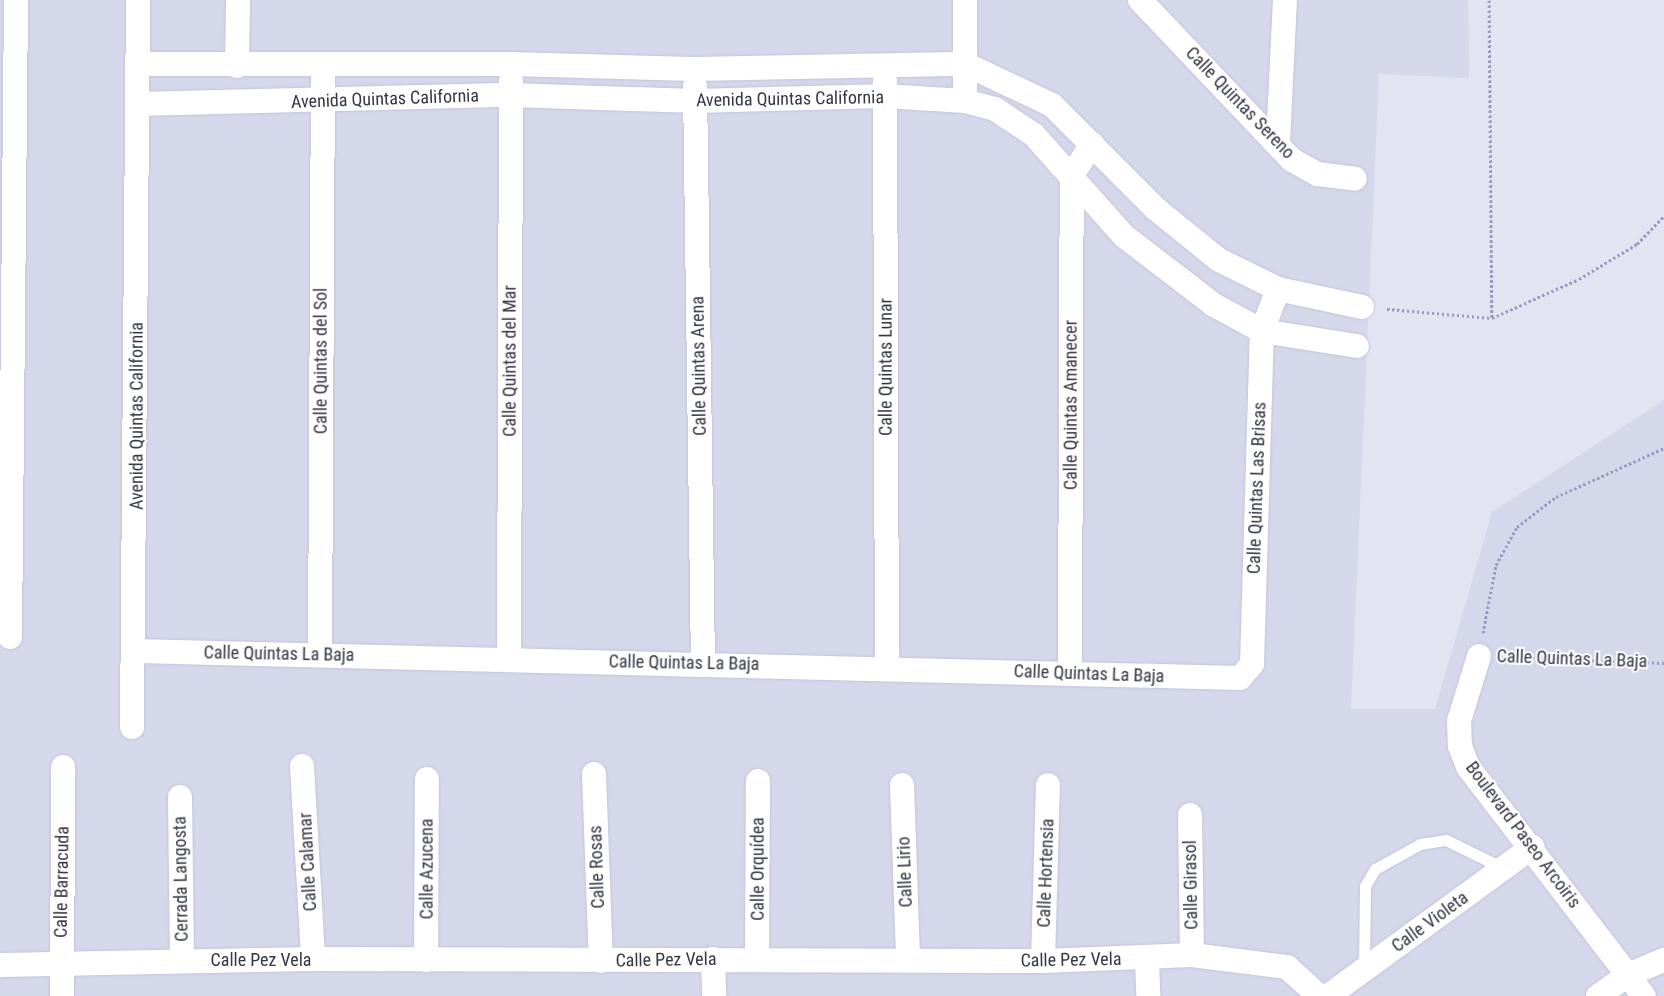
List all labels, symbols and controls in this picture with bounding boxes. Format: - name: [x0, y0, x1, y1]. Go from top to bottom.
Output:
- street label: Calle Quintas Sereno: [1181, 42, 1299, 164]
- street label: Avenida Quintas California: [291, 85, 479, 113]
- street label: Avenida Quintas California: [696, 87, 884, 111]
- street label: Calle Quintas del Mar: [499, 285, 521, 437]
- street label: Calle Quintas del Sol: [310, 288, 332, 434]
- street label: Calle Quintas Arena: [687, 296, 711, 436]
- street label: Calle Quintas Lunar: [875, 298, 897, 436]
- street label: Calle Quintas Amanecer: [1060, 320, 1082, 490]
- street label: Avenida Quintas California: [126, 322, 148, 510]
- street label: Calle Quintas Las Brisas: [1243, 402, 1271, 574]
- street label: Calle Quintas La Baja: [203, 642, 355, 666]
- street label: Calle Quintas La Baja: [1496, 646, 1648, 672]
- street label: Calle Quintas La Baja: [608, 651, 760, 675]
- street label: Calle Quintas La Baja: [1013, 661, 1165, 687]
- street label: Boulevard Paseo Arcoiris: [1461, 757, 1585, 913]
- street label: Calle Calamar: [295, 812, 321, 912]
- street label: Cerrada Langosta: [169, 816, 193, 942]
- street label: Calle Orquídea: [747, 817, 769, 921]
- street label: Calle Hortensia: [1033, 818, 1059, 928]
- street label: Calle Azucena: [416, 819, 438, 919]
- street label: Calle Rosas: [585, 825, 609, 909]
- street label: Calle Barracuda: [50, 826, 74, 938]
- street label: Calle Lirio: [893, 836, 917, 908]
- street label: Calle Girasol: [1179, 840, 1203, 930]
- street label: Calle Violeta: [1387, 887, 1473, 957]
- street label: Calle Pez Vela: [615, 948, 717, 972]
- street label: Calle Pez Vela: [1020, 948, 1122, 972]
- street label: Calle Pez Vela: [211, 949, 311, 971]

